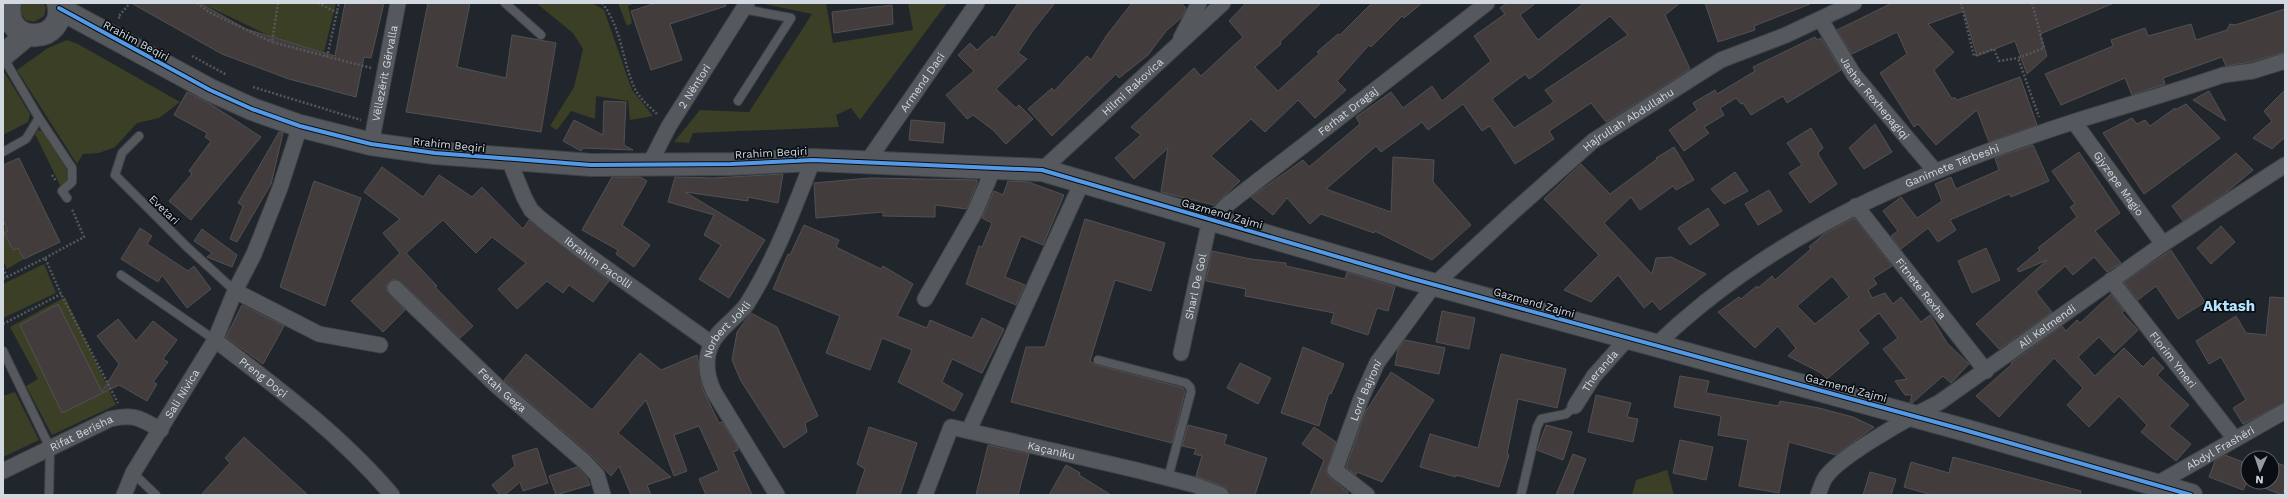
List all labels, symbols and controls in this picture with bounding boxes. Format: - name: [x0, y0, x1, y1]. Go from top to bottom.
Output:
- street label: Rrahim Beqiri: [101, 18, 171, 64]
- street label: Vëllezërit Gërvalla: [369, 24, 400, 122]
- street label: Armend Daci: [897, 50, 947, 114]
- street label: Jashar Rexhepagiqi: [1838, 54, 1912, 142]
- street label: Hilmi Rakovica: [1099, 55, 1166, 118]
- street label: 2 Nëntori: [675, 62, 713, 111]
- street label: Ferhat Dragaj: [1315, 84, 1380, 138]
- street label: Hajrullah Abdullahu: [1580, 85, 1676, 154]
- street label: Rrahim Beqiri: [412, 135, 486, 155]
- street label: Ganimete Tërbeshi: [1903, 141, 2001, 190]
- street label: Rrahim Beqiri: [734, 145, 808, 161]
- street label: Gjyzepe Magio: [2091, 149, 2147, 218]
- street label: Evetari: [146, 193, 182, 228]
- street label: Gazmend Zajmi: [1180, 196, 1264, 232]
- street label: Ibrahim Pacolli: [562, 233, 635, 291]
- street label: Sharl De Gol: [1182, 252, 1209, 321]
- street label: Fitnete Rexha: [1893, 255, 1949, 322]
- street label: Gazmend Zajmi: [1492, 285, 1576, 321]
- district label: Aktash: [2203, 297, 2255, 315]
- street label: Norbert Jokli: [701, 299, 754, 359]
- street label: Ali Kelmendi: [2016, 301, 2078, 351]
- street label: Florim Ymeri: [2147, 329, 2199, 390]
- street label: Theranda: [1579, 347, 1621, 394]
- street label: Preng Doçi: [237, 354, 290, 400]
- street label: Lord Bajroni: [1347, 357, 1384, 423]
- street label: Fetah Gega: [476, 365, 529, 415]
- street label: Sali Nivica: [162, 367, 202, 421]
- street label: Gazmend Zajmi: [1804, 371, 1888, 405]
- street label: Rifat Berisha: [48, 412, 115, 454]
- street label: Abdyl Frashëri: [2183, 423, 2257, 473]
- street label: Kaçaniku: [1026, 439, 1077, 462]
- north arrow: [2240, 450, 2280, 490]
- text: N: [2255, 473, 2264, 486]

